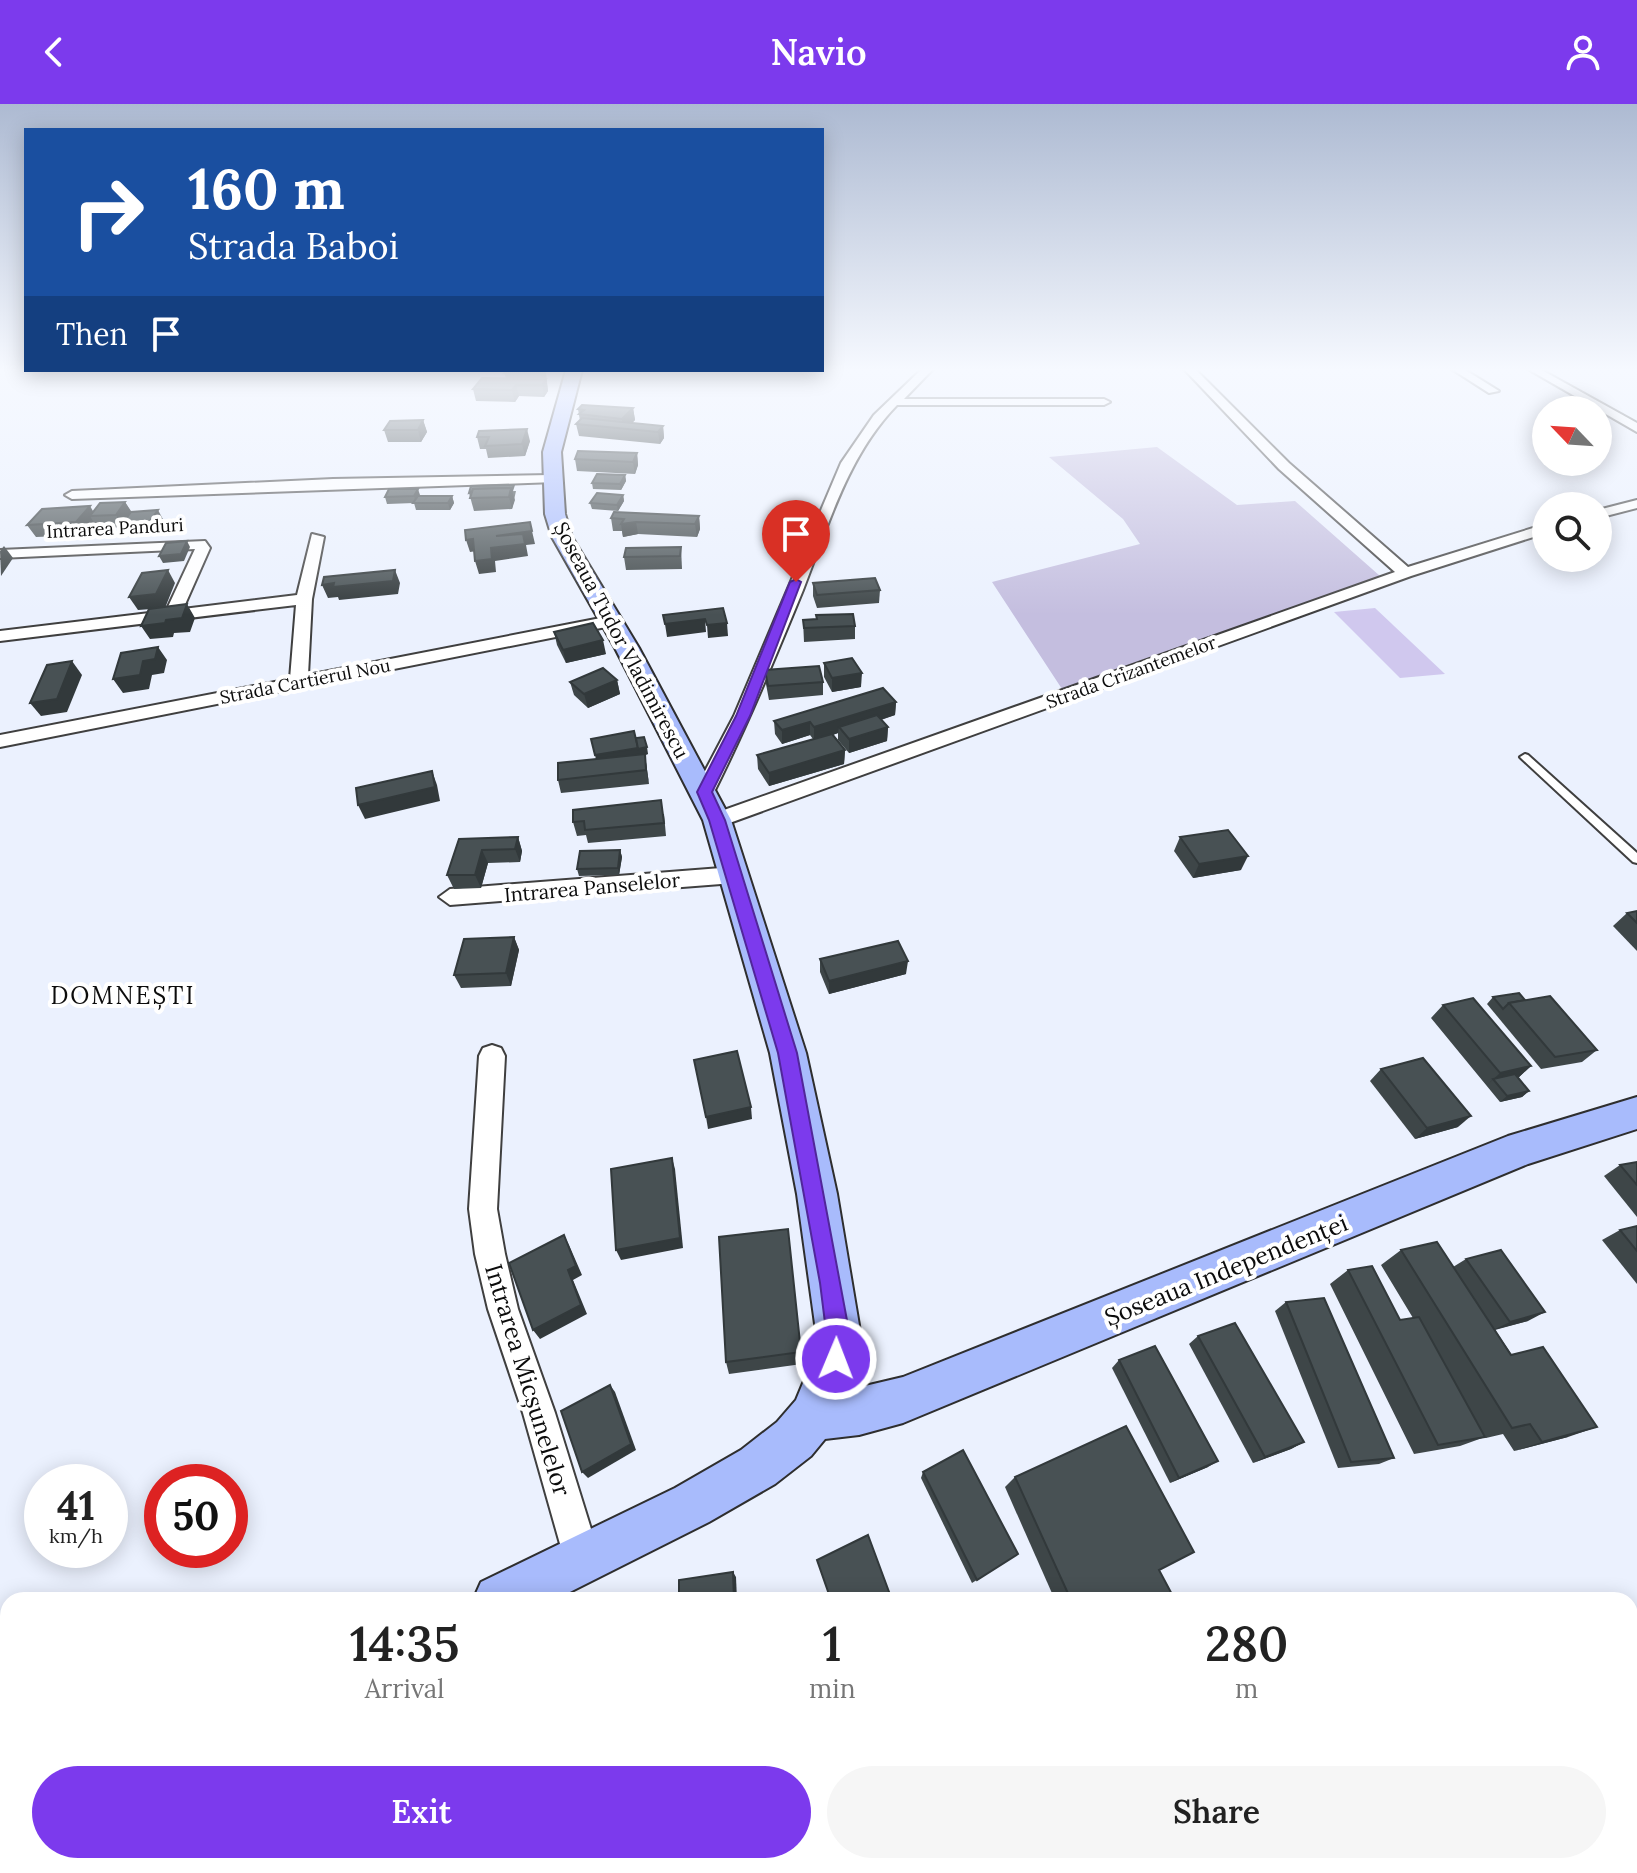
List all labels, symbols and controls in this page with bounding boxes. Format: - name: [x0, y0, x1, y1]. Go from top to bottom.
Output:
- text: Navio: [770, 29, 867, 75]
- icon: back: [32, 30, 76, 74]
- icon: person: [1561, 30, 1605, 74]
- text: 160 m: [188, 153, 345, 224]
- icon: right: [56, 160, 160, 264]
- text: Strada Baboi: [188, 223, 399, 269]
- icon: arrive: [144, 312, 188, 356]
- text: Then: [56, 315, 128, 353]
- north arrow: [1532, 396, 1612, 476]
- map controls: [1532, 396, 1612, 572]
- button: search: [1532, 492, 1612, 572]
- pin: [762, 500, 830, 582]
- icon: arrive: [774, 512, 818, 556]
- street label: Intrarea Panduri: [46, 513, 184, 543]
- street label: Șoseaua Tudor Vladimirescu: [549, 517, 695, 763]
- street label: Strada Crizantemelor: [1043, 630, 1219, 713]
- street label: Strada Cartierul Nou: [218, 653, 393, 709]
- street label: Intrarea Panselelor: [503, 867, 681, 907]
- district label: DOMNEȘTI: [50, 980, 196, 1011]
- street label: Șoseaua Independenței: [1100, 1207, 1352, 1333]
- street label: Intrarea Micșunelelor: [478, 1260, 578, 1500]
- position arrow: [794, 1317, 878, 1401]
- speed limit sign: 50: [144, 1464, 248, 1568]
- text: 41: [57, 1480, 95, 1531]
- text: km/h: [49, 1523, 103, 1548]
- text: 14:35: [350, 1613, 459, 1674]
- text: 1: [823, 1613, 842, 1674]
- text: 280: [1205, 1613, 1288, 1674]
- text: Arrival: [365, 1672, 444, 1705]
- text: min: [809, 1672, 855, 1705]
- text: m: [1235, 1672, 1258, 1705]
- button: Exit: [32, 1766, 811, 1858]
- button: Share: [827, 1766, 1606, 1858]

